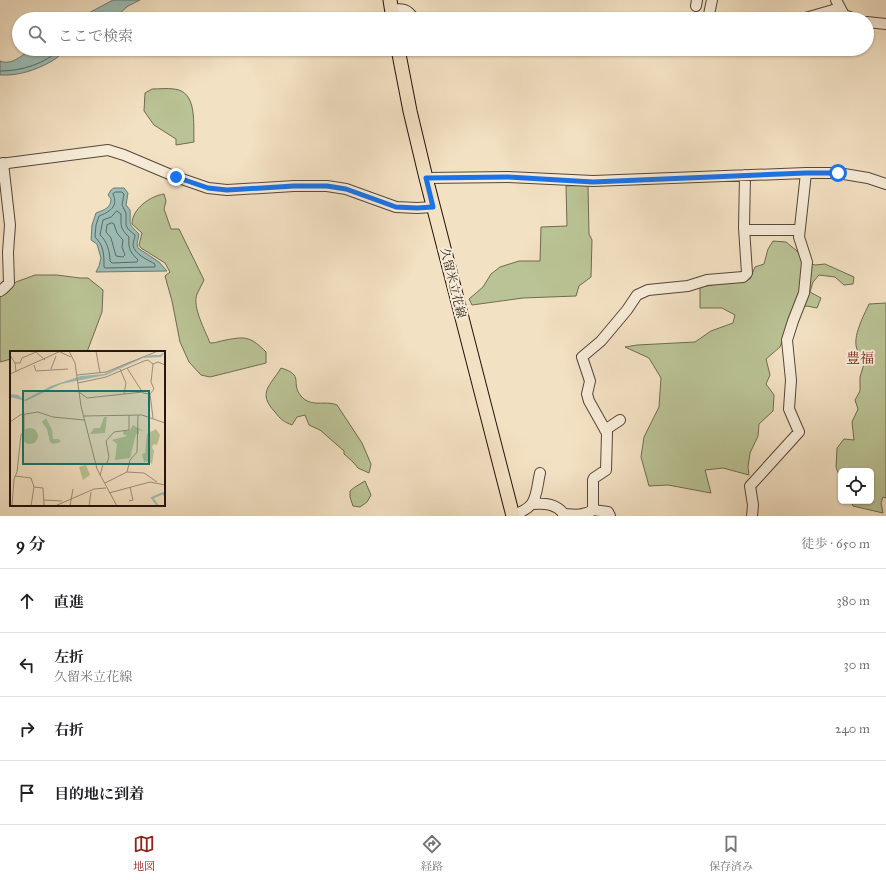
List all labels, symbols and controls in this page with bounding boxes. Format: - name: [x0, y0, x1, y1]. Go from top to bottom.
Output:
- search box: [12, 12, 874, 56]
- icon: search: [26, 23, 48, 45]
- text: ここで検索: [58, 27, 133, 45]
- route start: [829, 164, 847, 182]
- route end: [167, 168, 185, 186]
- street label: 久留米立花線: [437, 246, 469, 320]
- district label: 豊福: [846, 350, 874, 367]
- inset map: [10, 351, 165, 506]
- map controls: [838, 468, 874, 504]
- button: locate: [838, 468, 874, 504]
- text: 9 分: [16, 534, 46, 555]
- text: 徒歩 · 650 m: [802, 536, 870, 552]
- icon: ahead: [16, 590, 38, 612]
- text: 直進: [54, 593, 84, 611]
- text: 380 m: [837, 593, 870, 609]
- text: 左折: [54, 648, 84, 666]
- icon: left: [16, 654, 38, 676]
- text: 30 m: [844, 657, 870, 673]
- text: 久留米立花線: [54, 669, 132, 685]
- icon: right: [16, 718, 38, 740]
- text: 右折: [54, 721, 84, 739]
- text: 240 m: [835, 721, 870, 737]
- icon: arrive: [16, 782, 38, 804]
- text: 目的地に到着: [54, 785, 144, 803]
- tab: 地図: [133, 833, 155, 873]
- tab: 経路: [421, 833, 443, 873]
- tab: 保存済み: [709, 833, 753, 873]

